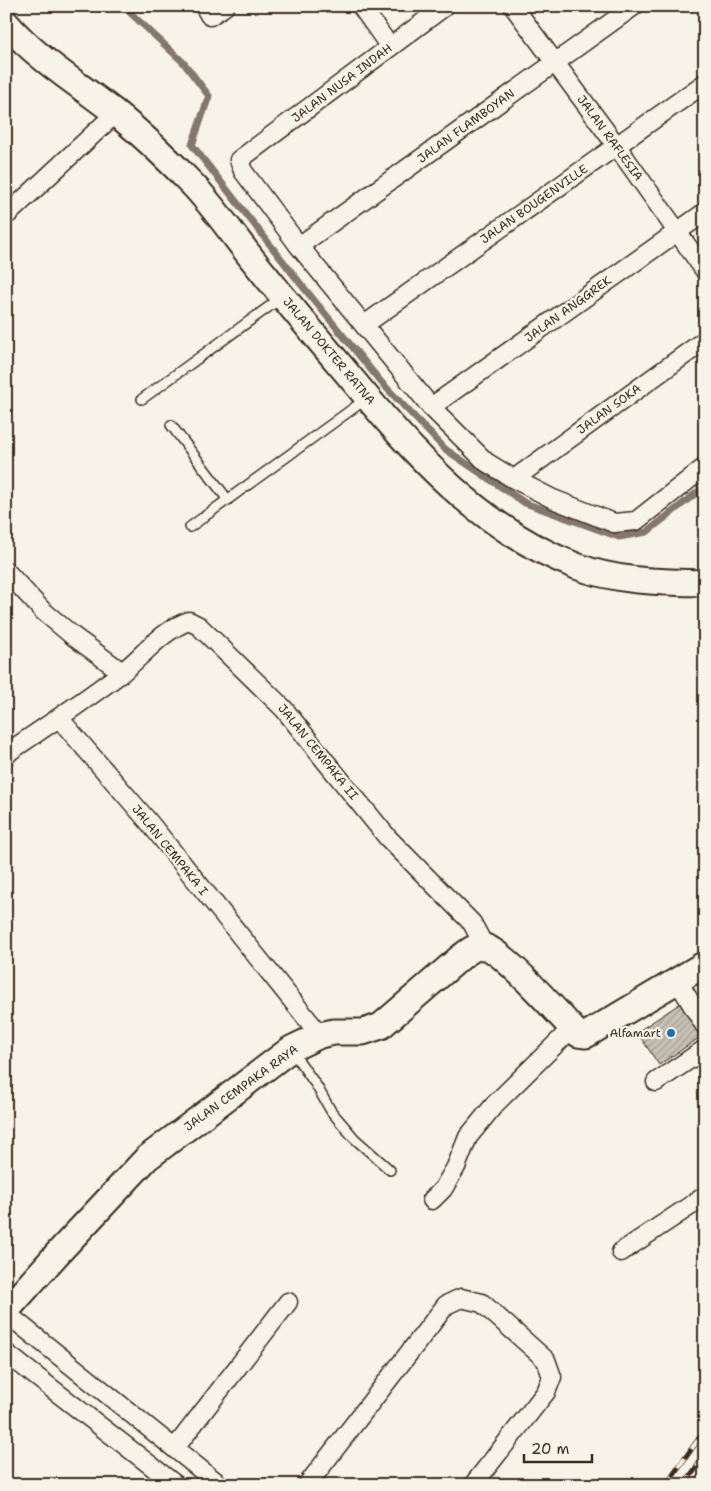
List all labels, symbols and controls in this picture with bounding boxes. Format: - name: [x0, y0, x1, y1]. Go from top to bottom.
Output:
- street label: JALAN NUSA INDAH: [289, 40, 396, 126]
- street label: JALAN FLAMBOYAN: [414, 85, 518, 167]
- street label: JALAN RAFLESIA: [574, 92, 647, 184]
- street label: JALAN BOUGENVILLE: [477, 161, 591, 247]
- street label: JALAN ANGGREK: [522, 272, 615, 346]
- street label: JALAN DOKTER RATNA: [279, 294, 379, 408]
- street label: JALAN SOKA: [574, 380, 644, 438]
- street label: JALAN CEMPAKA II: [274, 701, 362, 804]
- street label: JALAN CEMPAKA I: [129, 801, 212, 899]
- place label: Alfamart: [609, 1025, 661, 1041]
- marker: Alfamart: [665, 1027, 677, 1039]
- street label: JALAN CEMPAKA RAYA: [181, 1041, 301, 1135]
- scale bar: [524, 1431, 591, 1463]
- text: 20 m: [531, 1439, 570, 1459]

